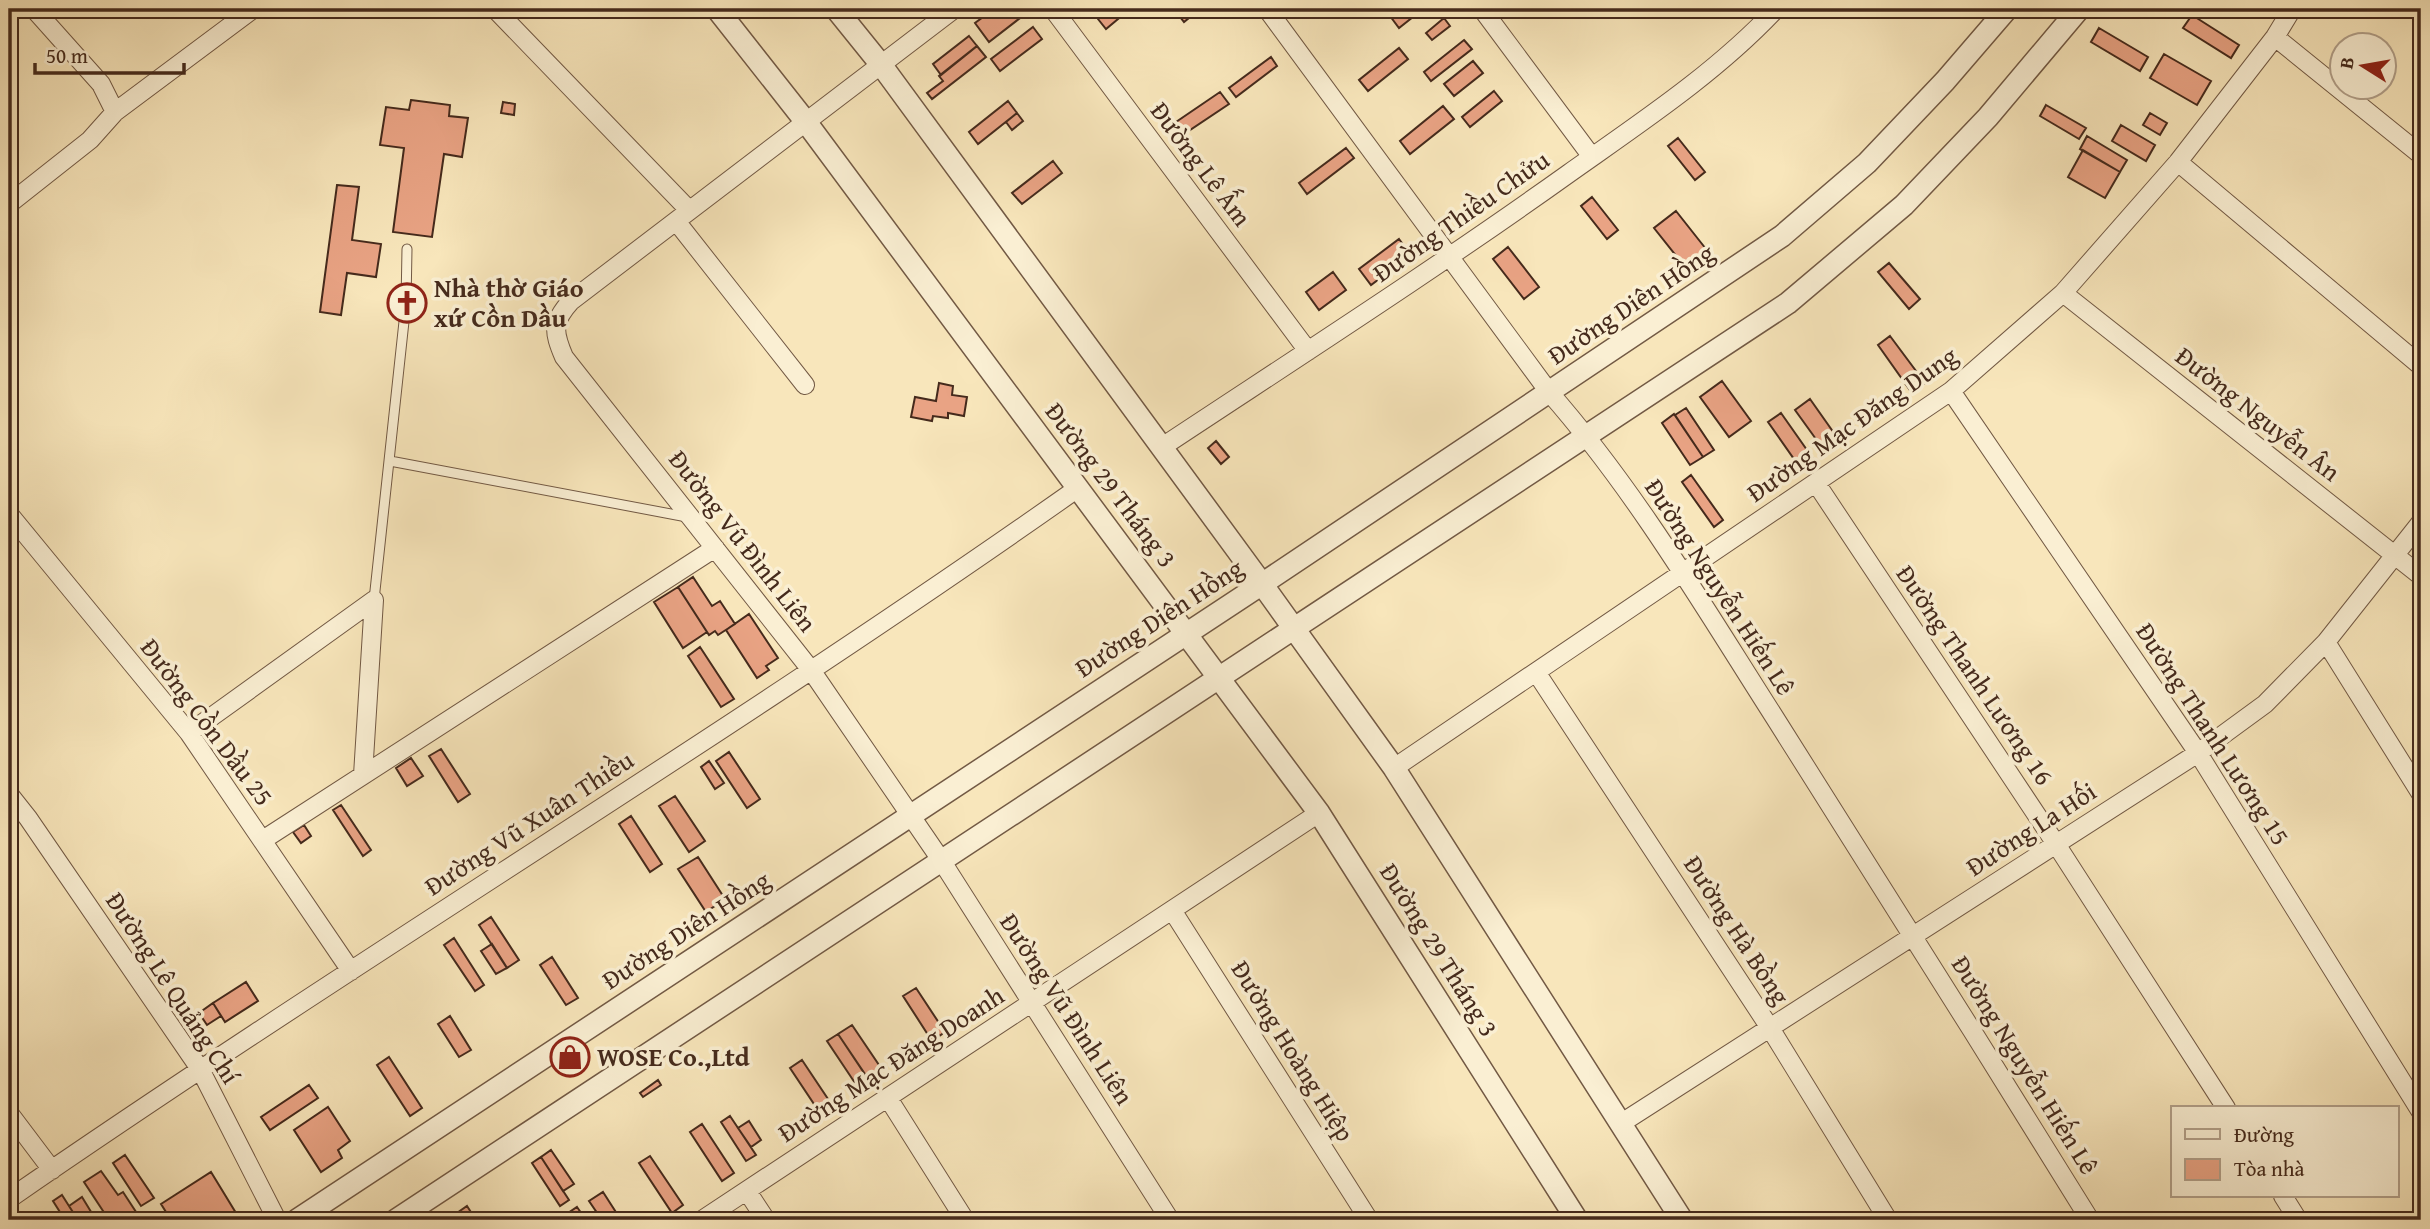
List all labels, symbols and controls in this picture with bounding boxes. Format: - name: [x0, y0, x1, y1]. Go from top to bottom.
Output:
- scale bar: [35, 32, 184, 76]
- north arrow: [2328, 32, 2398, 102]
- text: 50 m: [46, 40, 88, 71]
- text: B: [2331, 54, 2361, 71]
- street label: Đường Lê Ấm: [1141, 93, 1261, 234]
- street label: Đường Thiều Chửu: [1364, 140, 1557, 291]
- street label: Đường Diên Hồng: [1540, 233, 1722, 374]
- place label: Nhà thờ Giáo xứ Cồn Dầu: [434, 268, 584, 337]
- church icon: Nhà thờ Giáo xứ Cồn Dầu: [386, 282, 428, 324]
- street label: Đường Mạc Đăng Dung: [1738, 336, 1965, 511]
- street label: Đường Nguyễn Ân: [2168, 337, 2349, 491]
- street label: Đường 29 Tháng 3: [1036, 394, 1187, 575]
- street label: Đường Vũ Đình Liên: [660, 441, 827, 640]
- street label: Đường Nguyễn Hiến Lê: [1636, 471, 1805, 703]
- street label: Đường Diên Hồng: [1067, 548, 1251, 687]
- street label: Đường Thanh Lương 16: [1887, 557, 2064, 793]
- street label: Đường Thanh Lương 15: [2127, 615, 2300, 853]
- street label: Đường Cồn Dầu 25: [131, 630, 283, 814]
- street label: Đường Vũ Xuân Thiều: [416, 740, 641, 905]
- street label: Đường La Hối: [1958, 772, 2104, 885]
- street label: Đường Hà Bồng: [1675, 847, 1800, 1012]
- street label: Đường 29 Tháng 3: [1370, 855, 1508, 1044]
- street label: Đường Diên Hồng: [594, 860, 778, 999]
- street label: Đường Lê Quảng Chí: [97, 884, 251, 1092]
- street label: Đường Vũ Đình Liên: [991, 905, 1144, 1113]
- street label: Đường Nguyễn Hiến Lê: [1942, 948, 2109, 1182]
- street label: Đường Hoàng Hiệp: [1222, 953, 1365, 1149]
- street label: Đường Mạc Đăng Doanh: [770, 975, 1012, 1151]
- shop icon: WOSE Co.,Ltd: [549, 1036, 591, 1078]
- place label: WOSE Co.,Ltd: [597, 1037, 750, 1076]
- legend: [2171, 1106, 2398, 1198]
- text: Đường: [2234, 1119, 2295, 1150]
- text: Tòa nhà: [2234, 1153, 2305, 1184]

